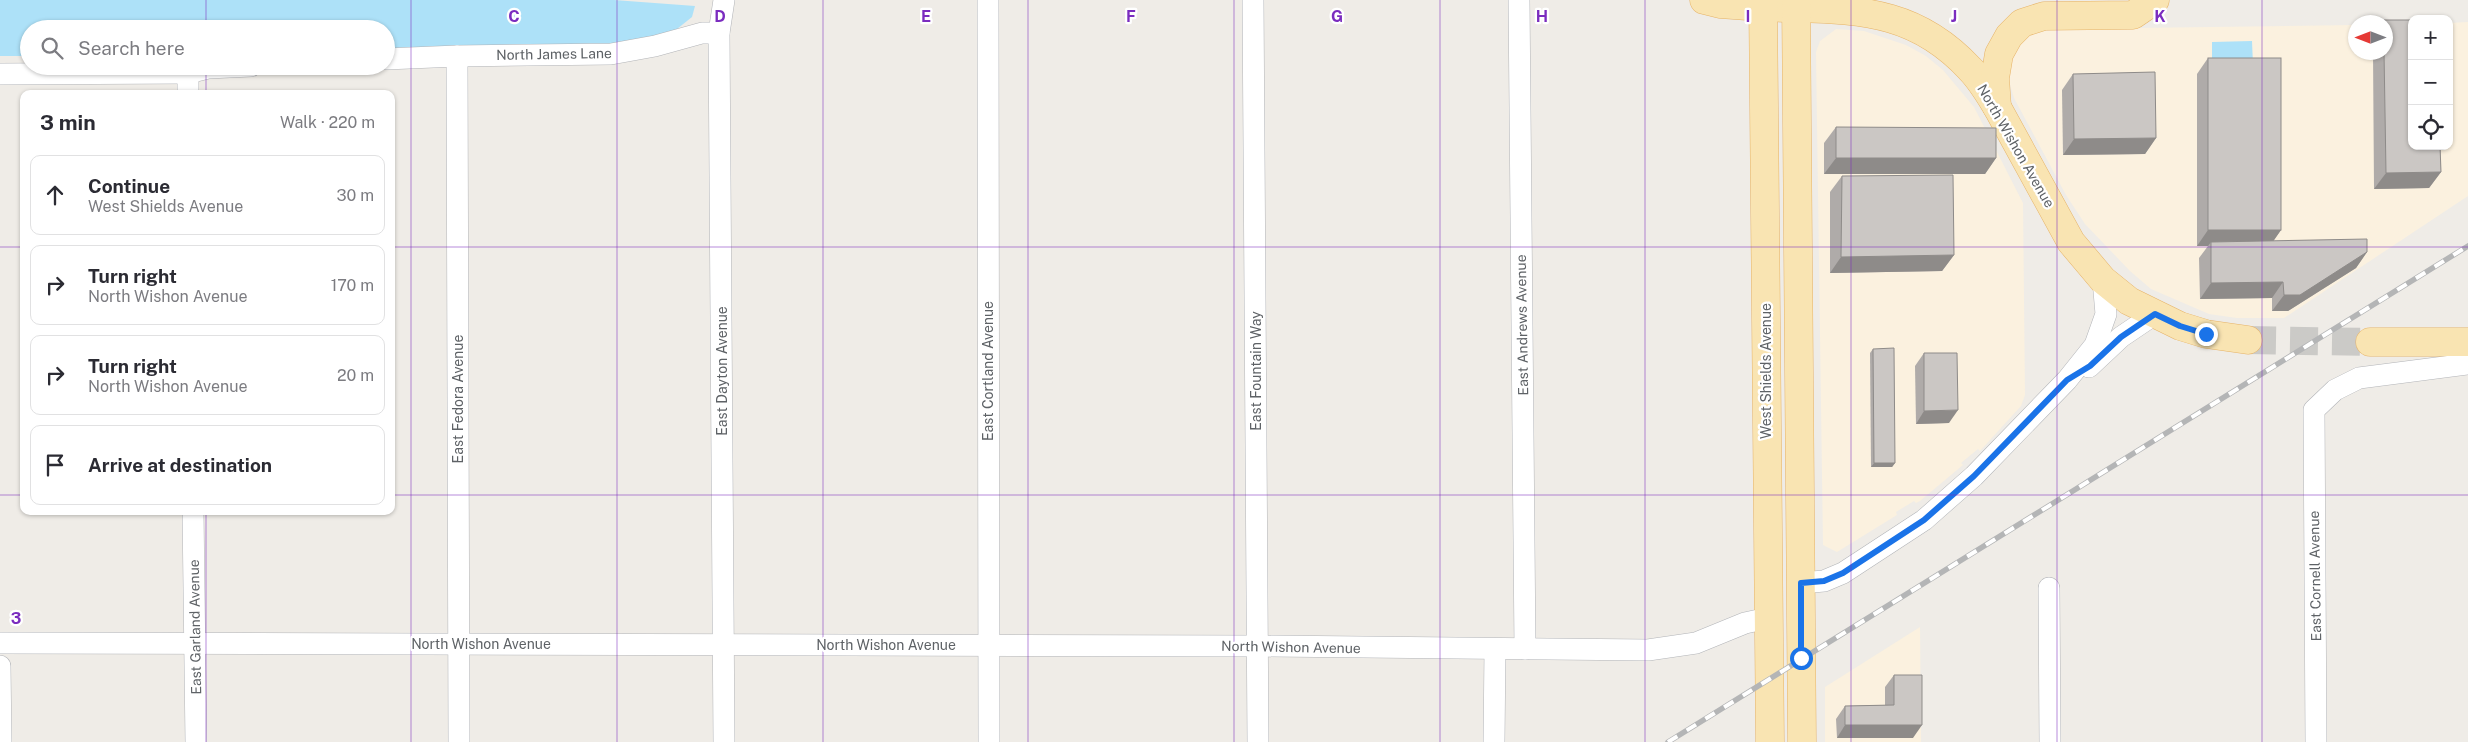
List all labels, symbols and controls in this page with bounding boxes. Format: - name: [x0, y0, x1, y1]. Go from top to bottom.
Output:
- text: C: [508, 7, 520, 26]
- text: D: [714, 7, 726, 26]
- text: E: [921, 7, 931, 26]
- text: F: [1126, 7, 1136, 26]
- text: G: [1331, 7, 1343, 26]
- text: H: [1536, 7, 1548, 26]
- text: I: [1746, 7, 1750, 26]
- text: J: [1951, 7, 1957, 26]
- text: K: [2154, 7, 2166, 26]
- north arrow: [2348, 15, 2393, 60]
- map controls: [2408, 15, 2453, 150]
- button: +: [2408, 15, 2453, 60]
- search box: [20, 20, 395, 75]
- icon: search: [38, 34, 66, 62]
- text: Search here: [78, 37, 185, 59]
- street label: North James Lane: [496, 45, 612, 63]
- button: −: [2408, 60, 2453, 105]
- street label: North Wishon Avenue: [1974, 82, 2058, 211]
- button: locate: [2408, 105, 2453, 150]
- text: 3 min: [40, 110, 96, 135]
- text: Walk · 220 m: [280, 113, 375, 132]
- text: Continue: [88, 175, 170, 197]
- icon: ahead: [41, 181, 69, 209]
- text: 30 m: [337, 186, 374, 205]
- text: West Shields Avenue: [88, 197, 243, 216]
- street label: East Andrews Avenue: [1513, 254, 1531, 396]
- text: Turn right: [88, 265, 177, 287]
- icon: right: [41, 271, 69, 299]
- text: 170 m: [331, 276, 374, 295]
- text: North Wishon Avenue: [88, 287, 248, 306]
- street label: East Cortland Avenue: [980, 301, 996, 441]
- street label: West Shields Avenue: [1758, 303, 1774, 439]
- street label: East Dayton Avenue: [714, 306, 730, 436]
- street label: East Fountain Way: [1248, 311, 1264, 431]
- route end: [2195, 323, 2218, 346]
- street label: East Fedora Avenue: [450, 335, 466, 463]
- text: Turn right: [88, 355, 177, 377]
- icon: right: [41, 361, 69, 389]
- text: 20 m: [337, 366, 374, 385]
- text: North Wishon Avenue: [88, 377, 248, 396]
- icon: arrive: [41, 451, 69, 479]
- text: Arrive at destination: [88, 454, 272, 476]
- street label: East Cornell Avenue: [2306, 510, 2324, 642]
- street label: East Garland Avenue: [186, 559, 204, 695]
- text: 3: [11, 609, 21, 628]
- street label: North Wishon Avenue: [411, 636, 551, 652]
- street label: North Wishon Avenue: [816, 637, 956, 653]
- street label: North Wishon Avenue: [1221, 638, 1361, 656]
- route start: [1790, 647, 1813, 670]

